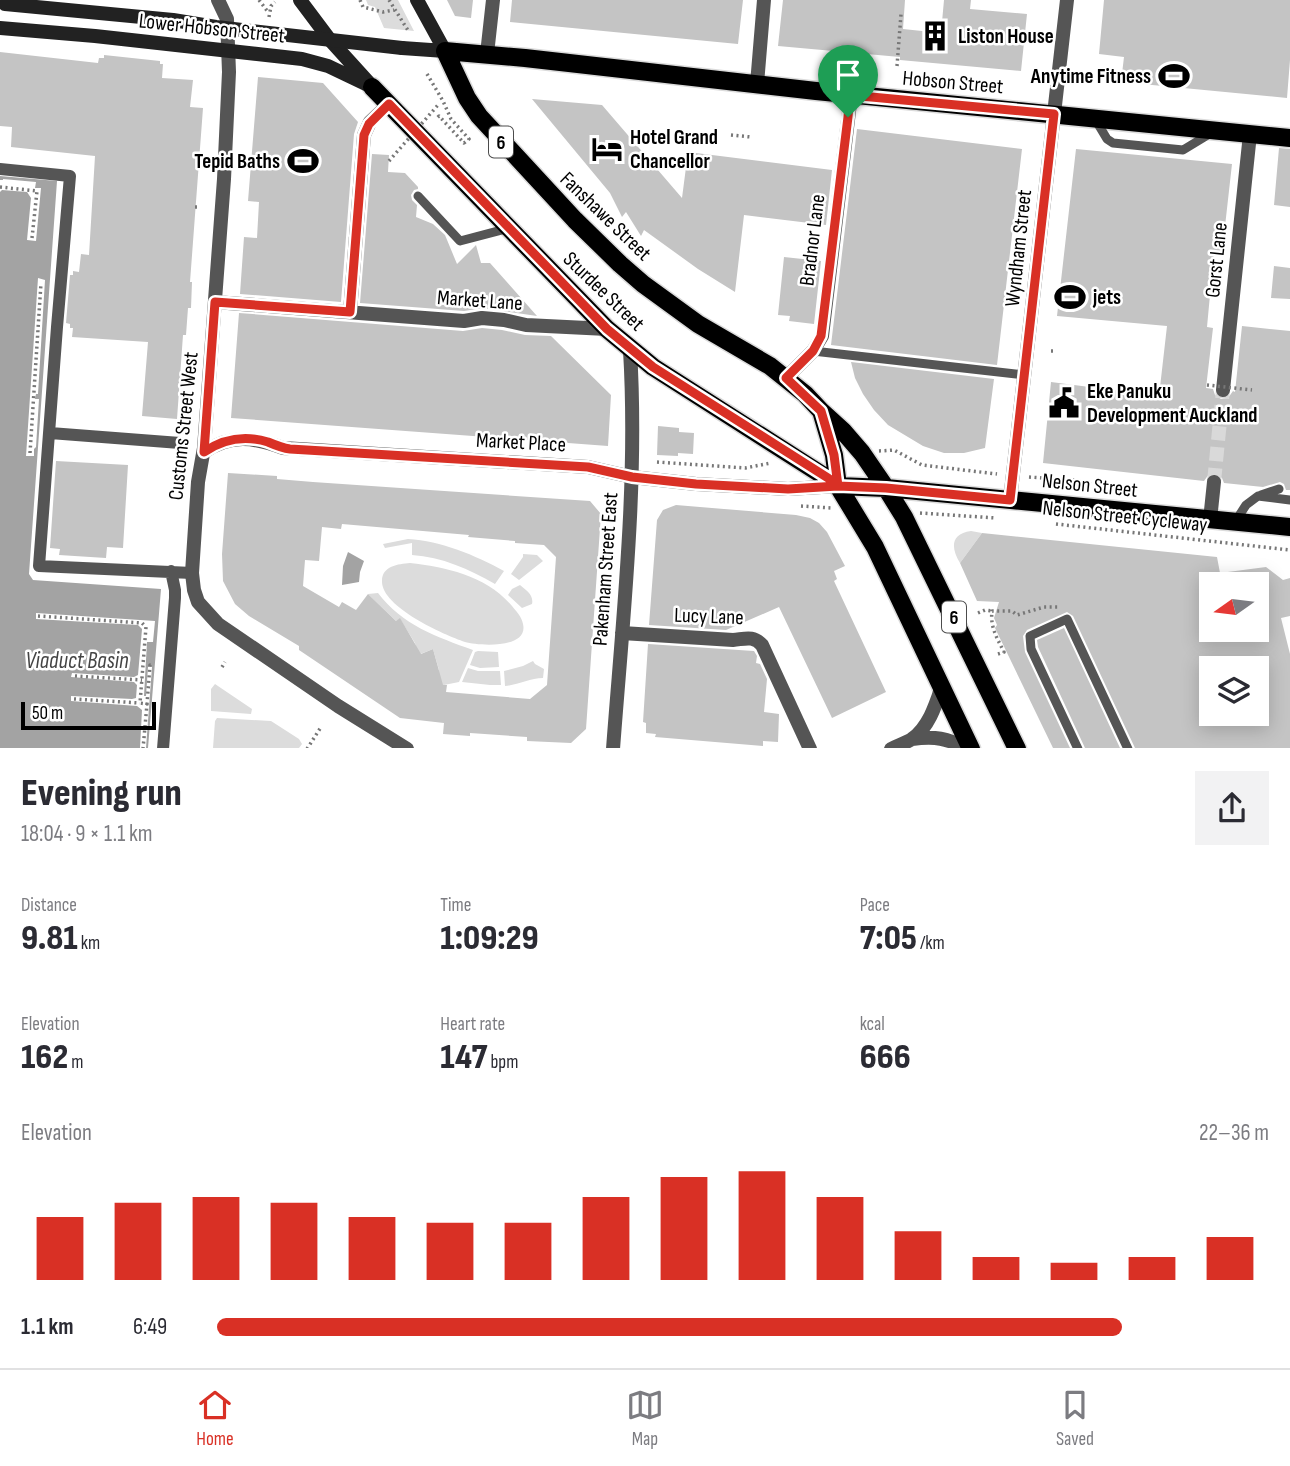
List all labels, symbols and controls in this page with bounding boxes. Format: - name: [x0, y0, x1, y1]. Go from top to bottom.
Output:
- street label: Lower Hobson Street: [138, 8, 286, 49]
- building icon: Liston House: [918, 19, 952, 53]
- place label: Liston House: [958, 24, 1054, 49]
- pin: [818, 45, 878, 117]
- icon: arrive: [829, 56, 867, 94]
- sports icon: Anytime Fitness: [1157, 59, 1191, 93]
- place label: Anytime Fitness: [1030, 64, 1151, 89]
- street label: Hobson Street: [902, 66, 1004, 99]
- place label: Hotel Grand Chancellor: [630, 125, 718, 174]
- road number: 6: [489, 126, 513, 158]
- hotel icon: Hotel Grand Chancellor: [590, 132, 624, 166]
- sports icon: Tepid Baths: [286, 144, 320, 178]
- place label: Tepid Baths: [194, 149, 280, 174]
- street label: Fanshawe Street: [555, 167, 656, 266]
- street label: Wyndham Street: [1000, 188, 1037, 308]
- street label: Bradnor Lane: [794, 193, 831, 287]
- street label: Gorst Lane: [1200, 221, 1233, 299]
- street label: Sturdee Street: [558, 247, 649, 336]
- sports icon: jets: [1053, 280, 1087, 314]
- street label: Market Lane: [436, 285, 524, 316]
- place label: jets: [1092, 285, 1121, 310]
- street label: Customs Street West: [163, 351, 204, 501]
- place label: Eke Panuku Development Auckland: [1087, 379, 1258, 428]
- public building icon: Eke Panuku Development Auckland: [1047, 386, 1081, 420]
- street label: Market Place: [475, 428, 567, 457]
- street label: Nelson Street: [1041, 468, 1139, 503]
- street label: Pakenham Street East: [588, 491, 623, 647]
- street label: Nelson Street Cycleway: [1041, 495, 1209, 538]
- north arrow: [1199, 572, 1269, 642]
- map controls: [1199, 572, 1269, 726]
- road number: 6: [942, 602, 966, 632]
- street label: Lucy Lane: [674, 603, 744, 630]
- water label: Viaduct Basin: [25, 647, 129, 675]
- button: layers: [1199, 656, 1269, 726]
- scale bar: [21, 699, 156, 731]
- text: 50 m: [32, 702, 63, 725]
- text: Evening run: [21, 771, 182, 816]
- button: share: [1195, 771, 1269, 845]
- text: 18:04 · 9 × 1.1 km: [21, 820, 152, 848]
- text: Distance: [21, 894, 77, 917]
- text: Time: [440, 894, 471, 917]
- text: Pace: [860, 894, 890, 917]
- text: 9.81: [21, 917, 78, 960]
- text: 1:09:29: [440, 917, 539, 960]
- text: 7:05: [860, 917, 917, 960]
- text: km: [78, 932, 100, 955]
- text: /km: [917, 932, 945, 955]
- text: Elevation: [21, 1013, 80, 1036]
- text: Heart rate: [440, 1013, 505, 1036]
- text: kcal: [860, 1013, 885, 1036]
- text: 162: [21, 1036, 68, 1079]
- text: 147: [440, 1036, 487, 1079]
- text: 666: [860, 1036, 911, 1079]
- text: m: [68, 1051, 83, 1074]
- text: bpm: [487, 1051, 518, 1074]
- text: Elevation: [21, 1119, 92, 1147]
- text: 22–36 m: [1199, 1119, 1269, 1147]
- text: 1.1 km: [21, 1313, 74, 1341]
- text: 6:49: [133, 1313, 167, 1341]
- tab: Home: [196, 1386, 234, 1451]
- tab: Map: [626, 1386, 664, 1451]
- tab: Saved: [1056, 1386, 1094, 1451]

